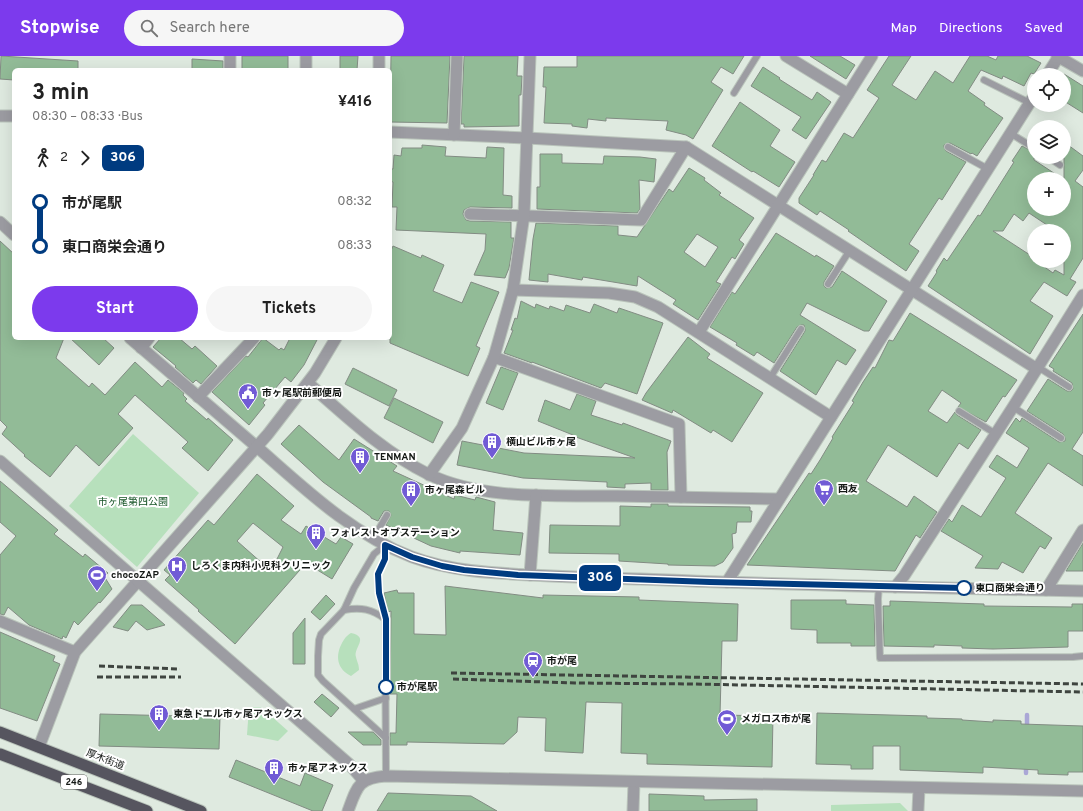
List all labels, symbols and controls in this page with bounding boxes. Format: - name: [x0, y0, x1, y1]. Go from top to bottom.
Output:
- search box: [124, 10, 404, 46]
- text: Stopwise: [20, 16, 100, 40]
- icon: search: [138, 17, 160, 39]
- text: Search here: [170, 19, 250, 38]
- text: Map: [891, 20, 917, 37]
- text: Directions: [939, 20, 1003, 37]
- text: Saved: [1025, 20, 1063, 37]
- map controls: [1027, 68, 1071, 268]
- button: locate: [1027, 68, 1071, 112]
- text: 3 min: [32, 80, 89, 107]
- text: ¥416: [338, 93, 372, 112]
- text: 08:30 – 08:33 · Bus: [32, 109, 143, 125]
- button: layers: [1027, 120, 1071, 164]
- icon: walk: [32, 147, 54, 169]
- icon: forward: [74, 147, 96, 169]
- text: 306: [110, 149, 136, 166]
- text: 2: [60, 150, 68, 166]
- button: +: [1027, 172, 1071, 216]
- text: 08:32: [337, 194, 372, 210]
- text: 市が尾駅: [62, 195, 122, 214]
- button: −: [1027, 224, 1071, 268]
- text: 08:33: [337, 238, 372, 254]
- text: 東口商栄会通り: [62, 239, 167, 258]
- button: Start: [32, 286, 198, 332]
- button: Tickets: [206, 286, 372, 332]
- public building icon: 市ヶ尾駅前郵便局: [237, 382, 259, 410]
- place label: 市ヶ尾駅前郵便局: [262, 387, 342, 400]
- building icon: 横山ビル市ヶ尾: [481, 431, 503, 459]
- place label: 横山ビル市ヶ尾: [506, 436, 576, 449]
- building icon: TENMAN: [349, 446, 371, 474]
- place label: TENMAN: [374, 451, 416, 464]
- supermarket icon: 西友: [813, 478, 835, 506]
- building icon: 市ヶ尾森ビル: [400, 479, 422, 507]
- place label: 西友: [838, 483, 858, 496]
- place label: 市ヶ尾森ビル: [425, 484, 485, 497]
- park label: 市ヶ尾第四公園: [98, 496, 168, 509]
- building icon: フォレストオブステーション: [305, 522, 327, 550]
- place label: フォレストオブステーション: [330, 527, 460, 540]
- hospital icon: しろくま内科小児科クリニック: [166, 555, 188, 583]
- place label: しろくま内科小児科クリニック: [191, 560, 331, 573]
- sports icon: chocoZAP: [86, 564, 108, 592]
- line badge: 306: [577, 565, 623, 591]
- place label: chocoZAP: [111, 569, 159, 582]
- text: 306: [587, 569, 613, 586]
- marker: 東口商栄会通り: [956, 580, 972, 596]
- place label: 東口商栄会通り: [975, 582, 1045, 595]
- station icon: 市が尾: [522, 650, 544, 678]
- place label: 市が尾: [547, 655, 577, 668]
- marker: 市が尾駅: [378, 679, 394, 695]
- place label: 市が尾駅: [397, 681, 438, 694]
- building icon: 東急ドエル市ヶ尾アネックス: [148, 703, 170, 731]
- place label: 東急ドエル市ヶ尾アネックス: [173, 708, 303, 721]
- sports icon: メガロス市が尾: [716, 708, 738, 736]
- place label: メガロス市が尾: [741, 713, 811, 726]
- street label: 厚木街道: [84, 747, 126, 773]
- building icon: 市ヶ尾アネックス: [263, 757, 285, 785]
- place label: 市ヶ尾アネックス: [288, 762, 368, 775]
- road number: 246: [61, 775, 87, 789]

